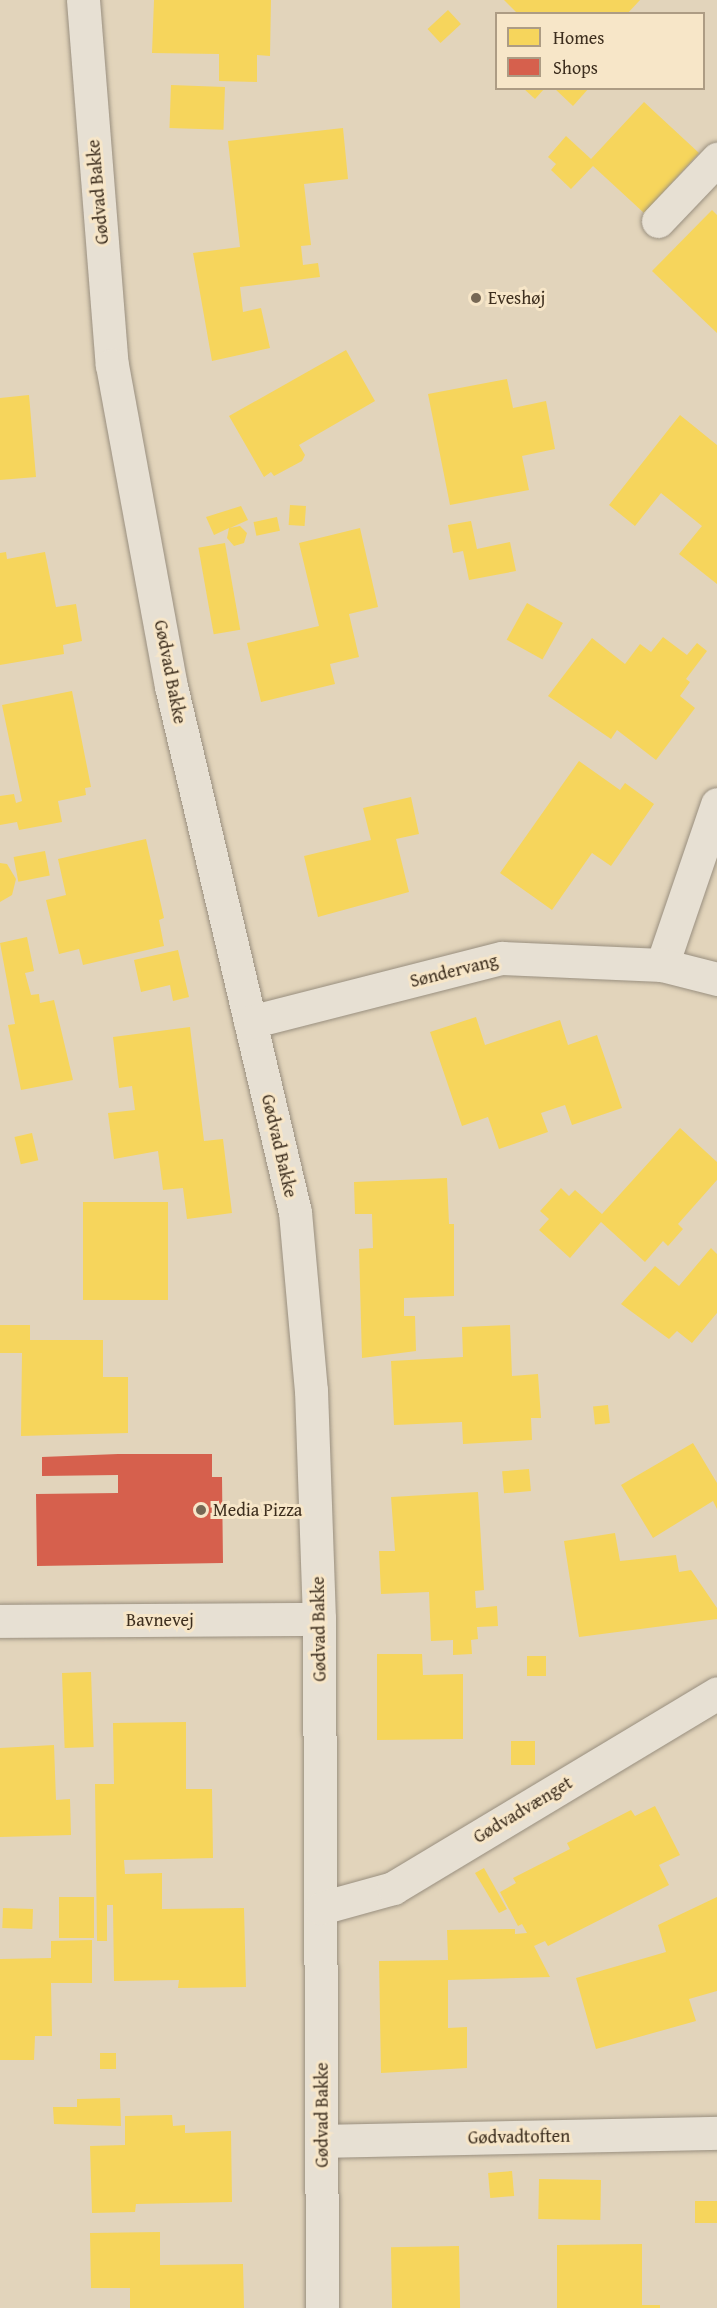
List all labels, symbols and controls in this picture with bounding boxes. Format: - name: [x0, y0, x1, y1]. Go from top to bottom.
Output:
- legend: [495, 12, 705, 90]
- text: Homes: [553, 24, 604, 51]
- text: Shops: [553, 54, 598, 81]
- street label: Gødvad Bakke: [83, 139, 113, 245]
- place label: Eveshøj: [488, 287, 545, 309]
- marker: Eveshøj: [469, 291, 483, 305]
- street label: Gødvad Bakke: [149, 618, 191, 726]
- street label: Søndervang: [408, 950, 500, 992]
- street label: Gødvad Bakke: [257, 1092, 301, 1200]
- place label: Media Pizza: [213, 1499, 302, 1521]
- marker: Media Pizza: [194, 1503, 208, 1517]
- street label: Gødvad Bakke: [307, 1576, 331, 1682]
- street label: Bavnevej: [126, 1609, 194, 1631]
- street label: Gødvadvænget: [470, 1772, 576, 1848]
- street label: Gødvad Bakke: [311, 2062, 333, 2168]
- street label: Gødvadtoften: [468, 2125, 570, 2149]

